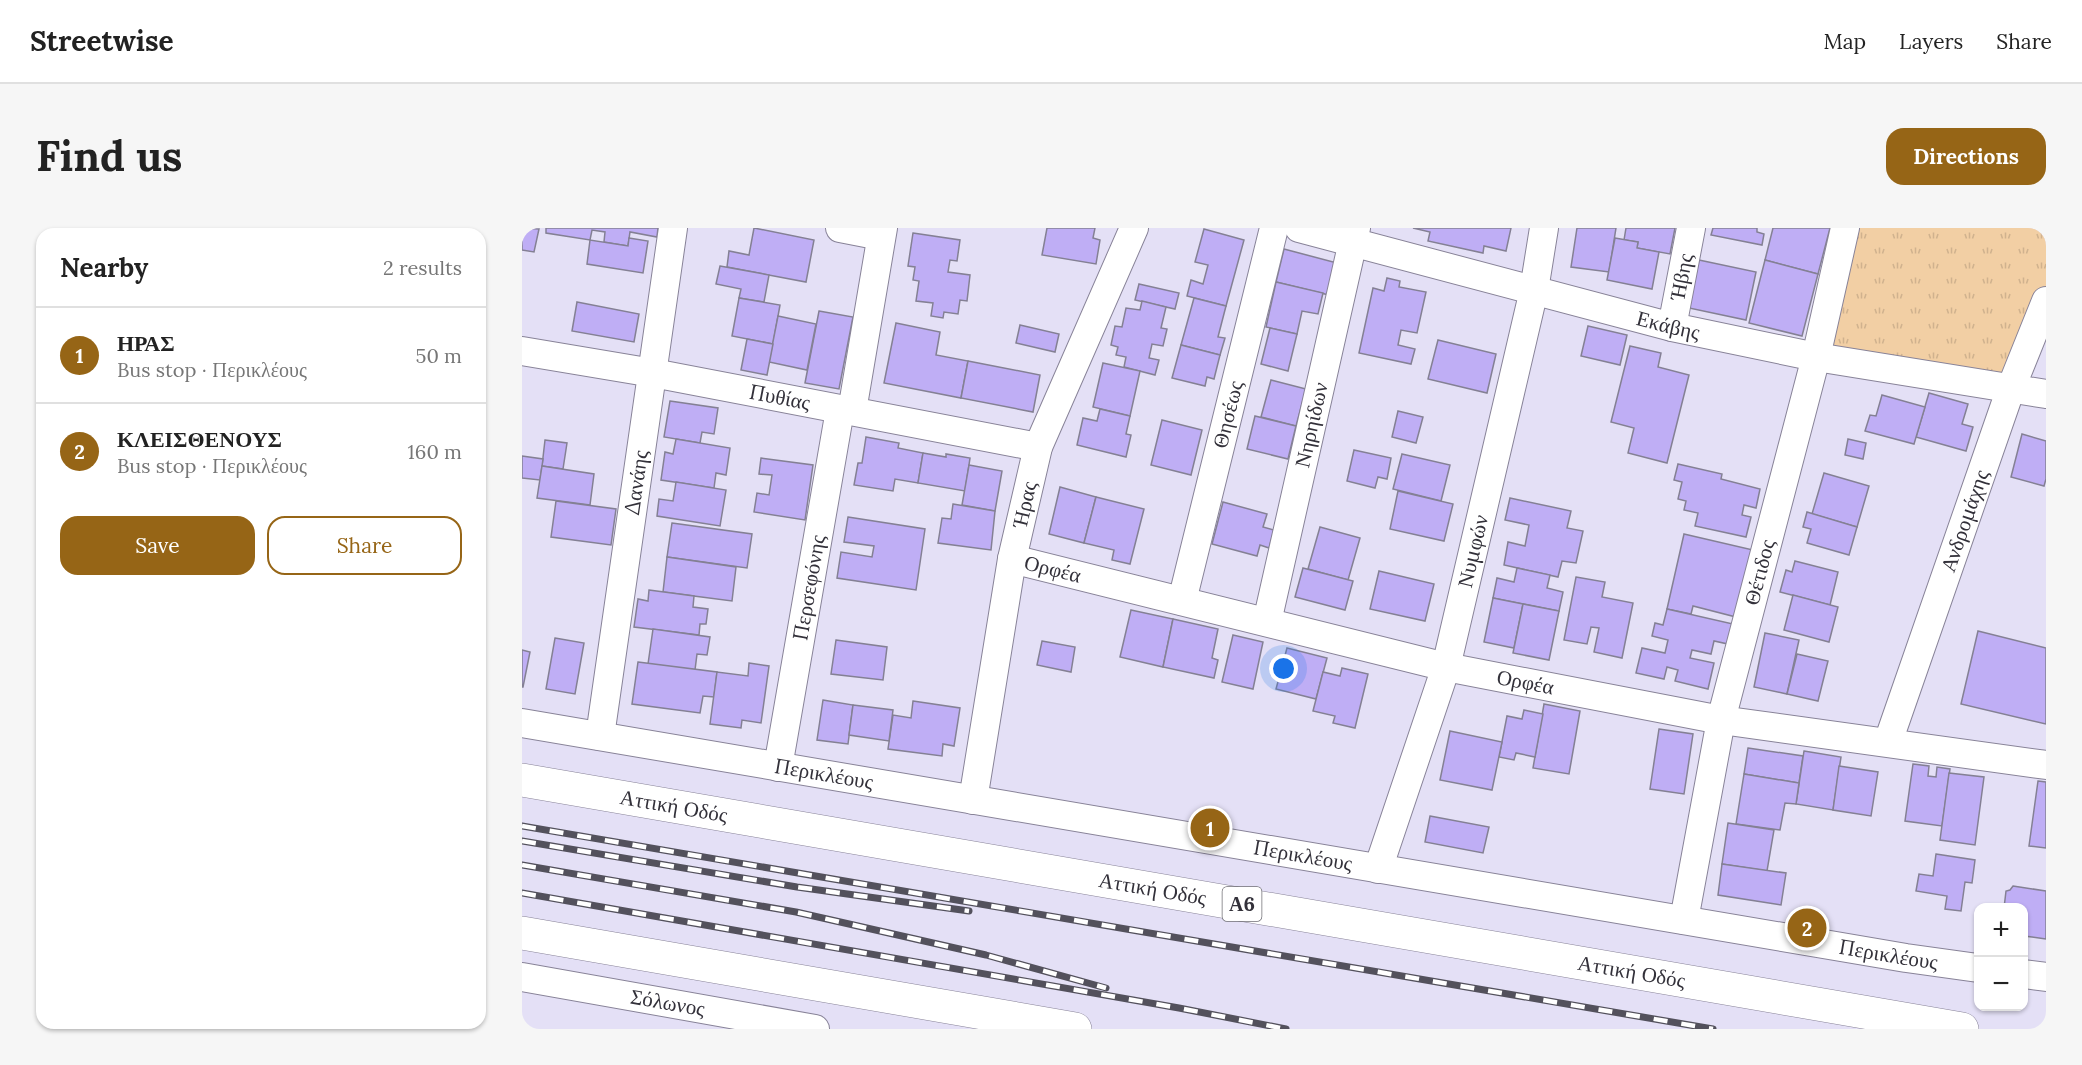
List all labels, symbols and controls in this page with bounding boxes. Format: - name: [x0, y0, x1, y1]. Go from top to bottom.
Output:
- text: Streetwise: [30, 23, 174, 59]
- text: Map: [1823, 28, 1866, 55]
- text: Layers: [1899, 28, 1963, 55]
- text: Share: [1996, 28, 2052, 55]
- button: Directions: [1886, 128, 2046, 185]
- text: Find us: [36, 129, 182, 183]
- text: Nearby: [60, 251, 148, 284]
- street label: Ήβης: [1663, 251, 1699, 303]
- text: 2 results: [383, 255, 462, 280]
- street label: Εκάβης: [1634, 304, 1703, 346]
- text: ΗΡΑΣ: [117, 329, 175, 357]
- text: 1: [75, 343, 84, 368]
- text: 50 m: [416, 343, 462, 368]
- text: Bus stop · Περικλέους: [117, 357, 307, 382]
- street label: Θησέως: [1206, 377, 1249, 451]
- street label: Πυθίας: [747, 378, 813, 416]
- street label: Νηρηίδων: [1288, 380, 1334, 470]
- text: ΚΛΕΙΣΘΕΝΟΥΣ: [117, 425, 282, 453]
- text: 2: [74, 439, 85, 464]
- text: 160 m: [408, 439, 462, 464]
- street label: Δανάης: [618, 448, 654, 517]
- text: Bus stop · Περικλέους: [117, 453, 307, 478]
- street label: Ανδρομάχης: [1934, 465, 1995, 576]
- street label: Ήρας: [1005, 478, 1043, 531]
- street label: Νυμφών: [1451, 512, 1494, 590]
- button: Save: [60, 516, 255, 575]
- button: Share: [267, 516, 462, 575]
- street label: Περσεφόνης: [786, 532, 831, 643]
- street label: Θέτιδος: [1738, 536, 1781, 608]
- street label: Ορφέα: [1022, 549, 1084, 589]
- your location: [1269, 654, 1298, 683]
- street label: Ορφέα: [1495, 663, 1556, 701]
- street label: Περικλέους: [772, 752, 876, 795]
- street label: Αττική Οδός: [618, 783, 730, 828]
- pin: 1: [1190, 806, 1230, 850]
- street label: Περικλέους: [1251, 833, 1355, 877]
- street label: Αττική Οδός: [1097, 866, 1209, 911]
- road number: Α6: [1222, 887, 1262, 921]
- map controls: [1974, 903, 2028, 1011]
- button: +: [1974, 903, 2028, 957]
- pin: 2: [1788, 906, 1826, 950]
- street label: Περικλέους: [1837, 933, 1940, 975]
- street label: Αττική Οδός: [1576, 949, 1688, 994]
- button: −: [1974, 957, 2028, 1011]
- street label: Σόλωνος: [628, 983, 708, 1022]

